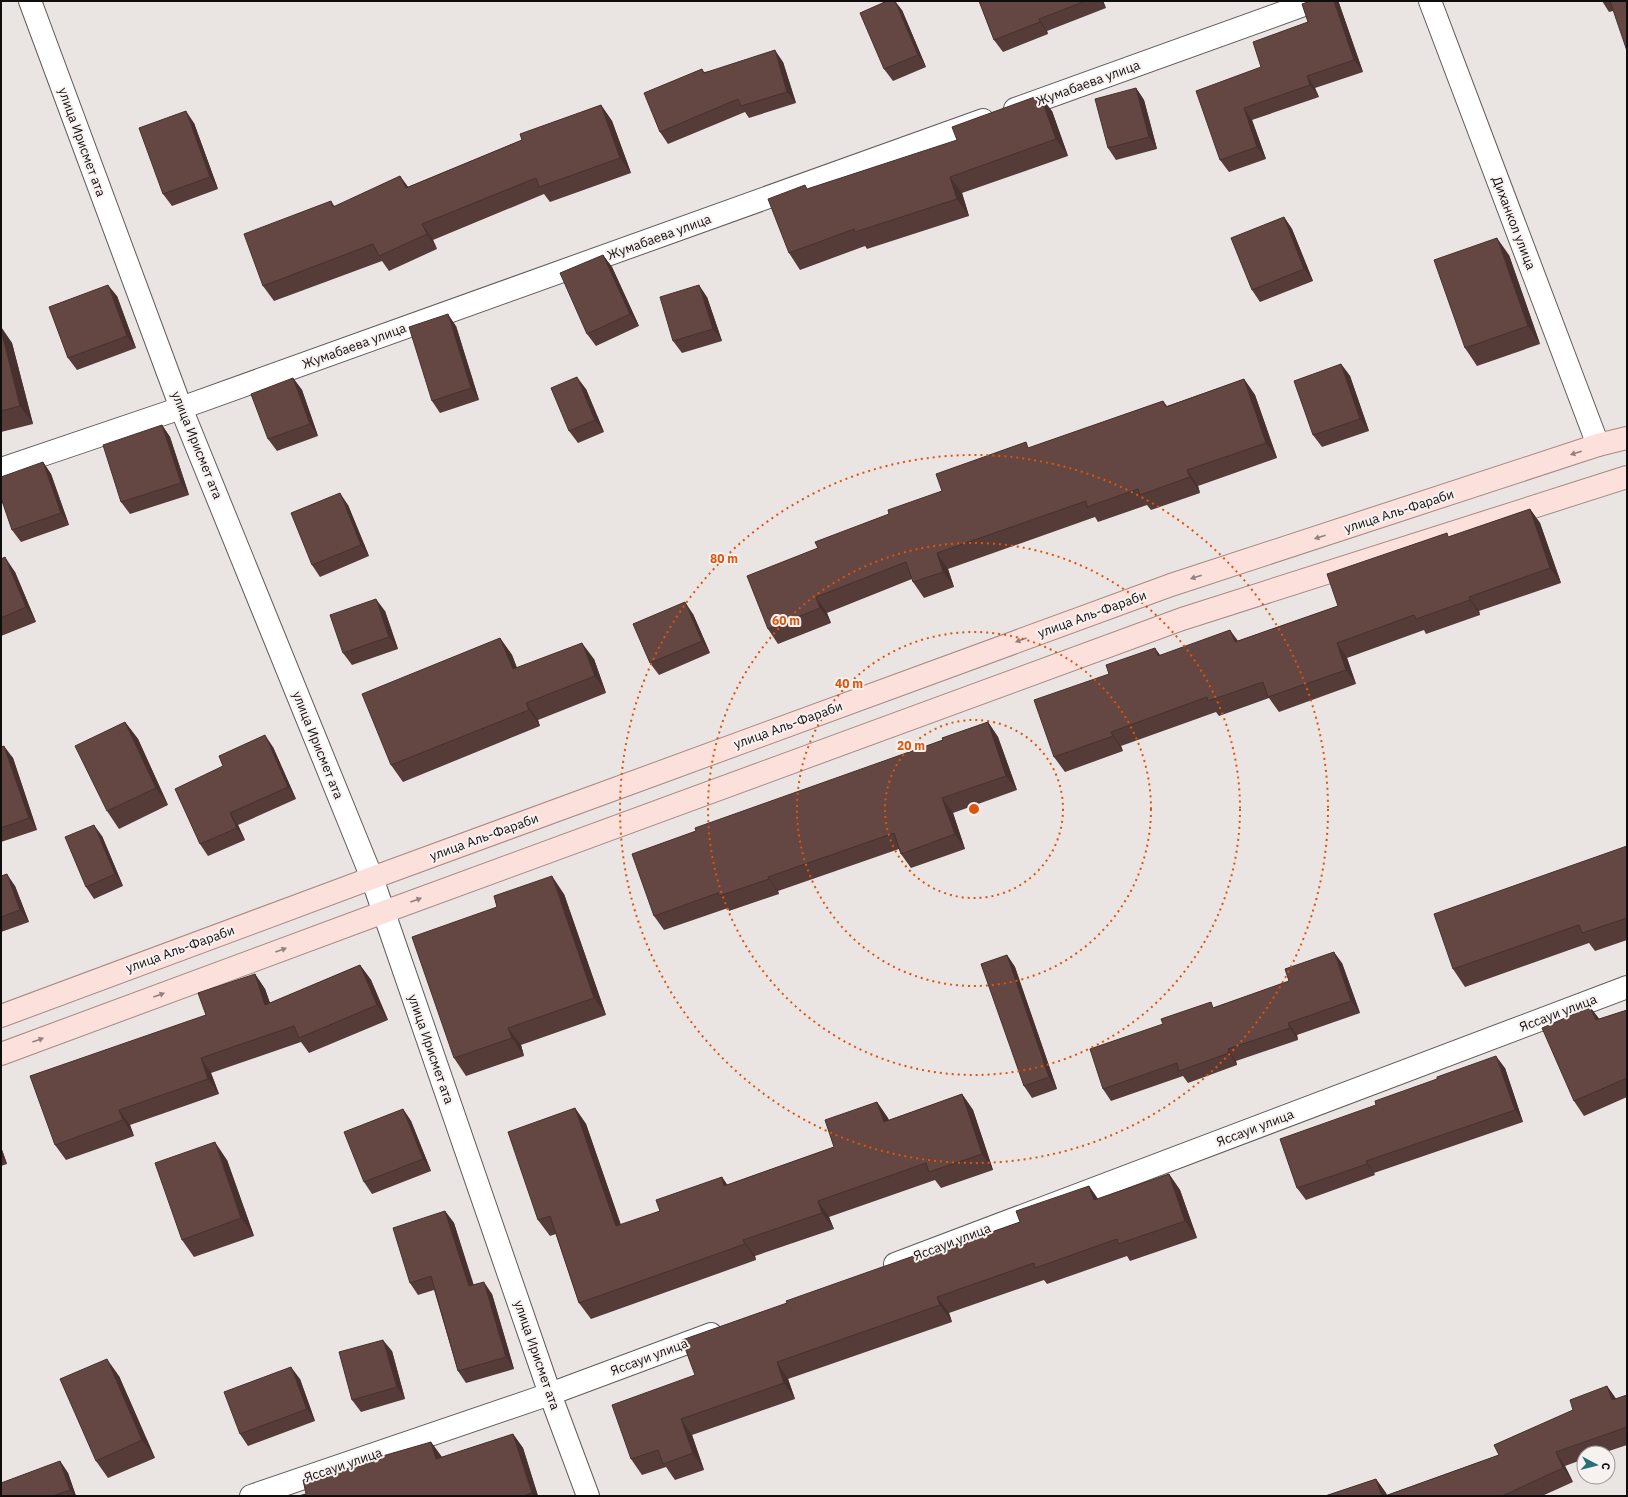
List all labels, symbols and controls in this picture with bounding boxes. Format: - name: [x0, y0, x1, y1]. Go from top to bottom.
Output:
- street label: Жумабаева улица: [1034, 56, 1142, 110]
- street label: улица Ирисмет ата: [54, 85, 110, 199]
- street label: Диханкол улица: [1488, 174, 1540, 272]
- street label: Жумабаева улица: [605, 210, 713, 264]
- street label: Жумабаева улица: [300, 319, 408, 373]
- street label: улица Ирисмет ата: [168, 389, 226, 501]
- one-way arrow: [1570, 450, 1582, 456]
- street label: улица Аль-Фараби: [1342, 485, 1456, 537]
- one-way arrow: [1313, 534, 1325, 540]
- text: 80 m: [710, 551, 738, 566]
- one-way arrow: [1190, 574, 1202, 580]
- street label: улица Аль-Фараби: [1035, 586, 1149, 642]
- text: 60 m: [772, 613, 800, 628]
- one-way arrow: [1015, 638, 1027, 644]
- text: 40 m: [835, 676, 863, 691]
- street label: улица Ирисмет ата: [289, 689, 347, 801]
- street label: улица Аль-Фараби: [731, 697, 845, 753]
- text: 20 m: [897, 738, 925, 753]
- centre of rings: [967, 802, 981, 816]
- street label: улица Аль-Фараби: [427, 809, 541, 865]
- one-way arrow: [411, 896, 423, 902]
- street label: улица Аль-Фараби: [123, 921, 237, 977]
- one-way arrow: [276, 946, 288, 952]
- street label: Яссауи улица: [1517, 990, 1599, 1036]
- one-way arrow: [154, 992, 166, 998]
- street label: улица Ирисмет ата: [404, 992, 458, 1106]
- one-way arrow: [32, 1037, 44, 1043]
- street label: Яссауи улица: [1214, 1105, 1296, 1151]
- street label: Яссауи улица: [911, 1219, 993, 1265]
- street label: улица Ирисмет ата: [510, 1298, 564, 1412]
- street label: Яссауи улица: [608, 1334, 690, 1380]
- street label: Яссауи улица: [302, 1444, 384, 1486]
- north arrow: [1576, 1445, 1616, 1485]
- text: С: [1599, 1462, 1613, 1471]

